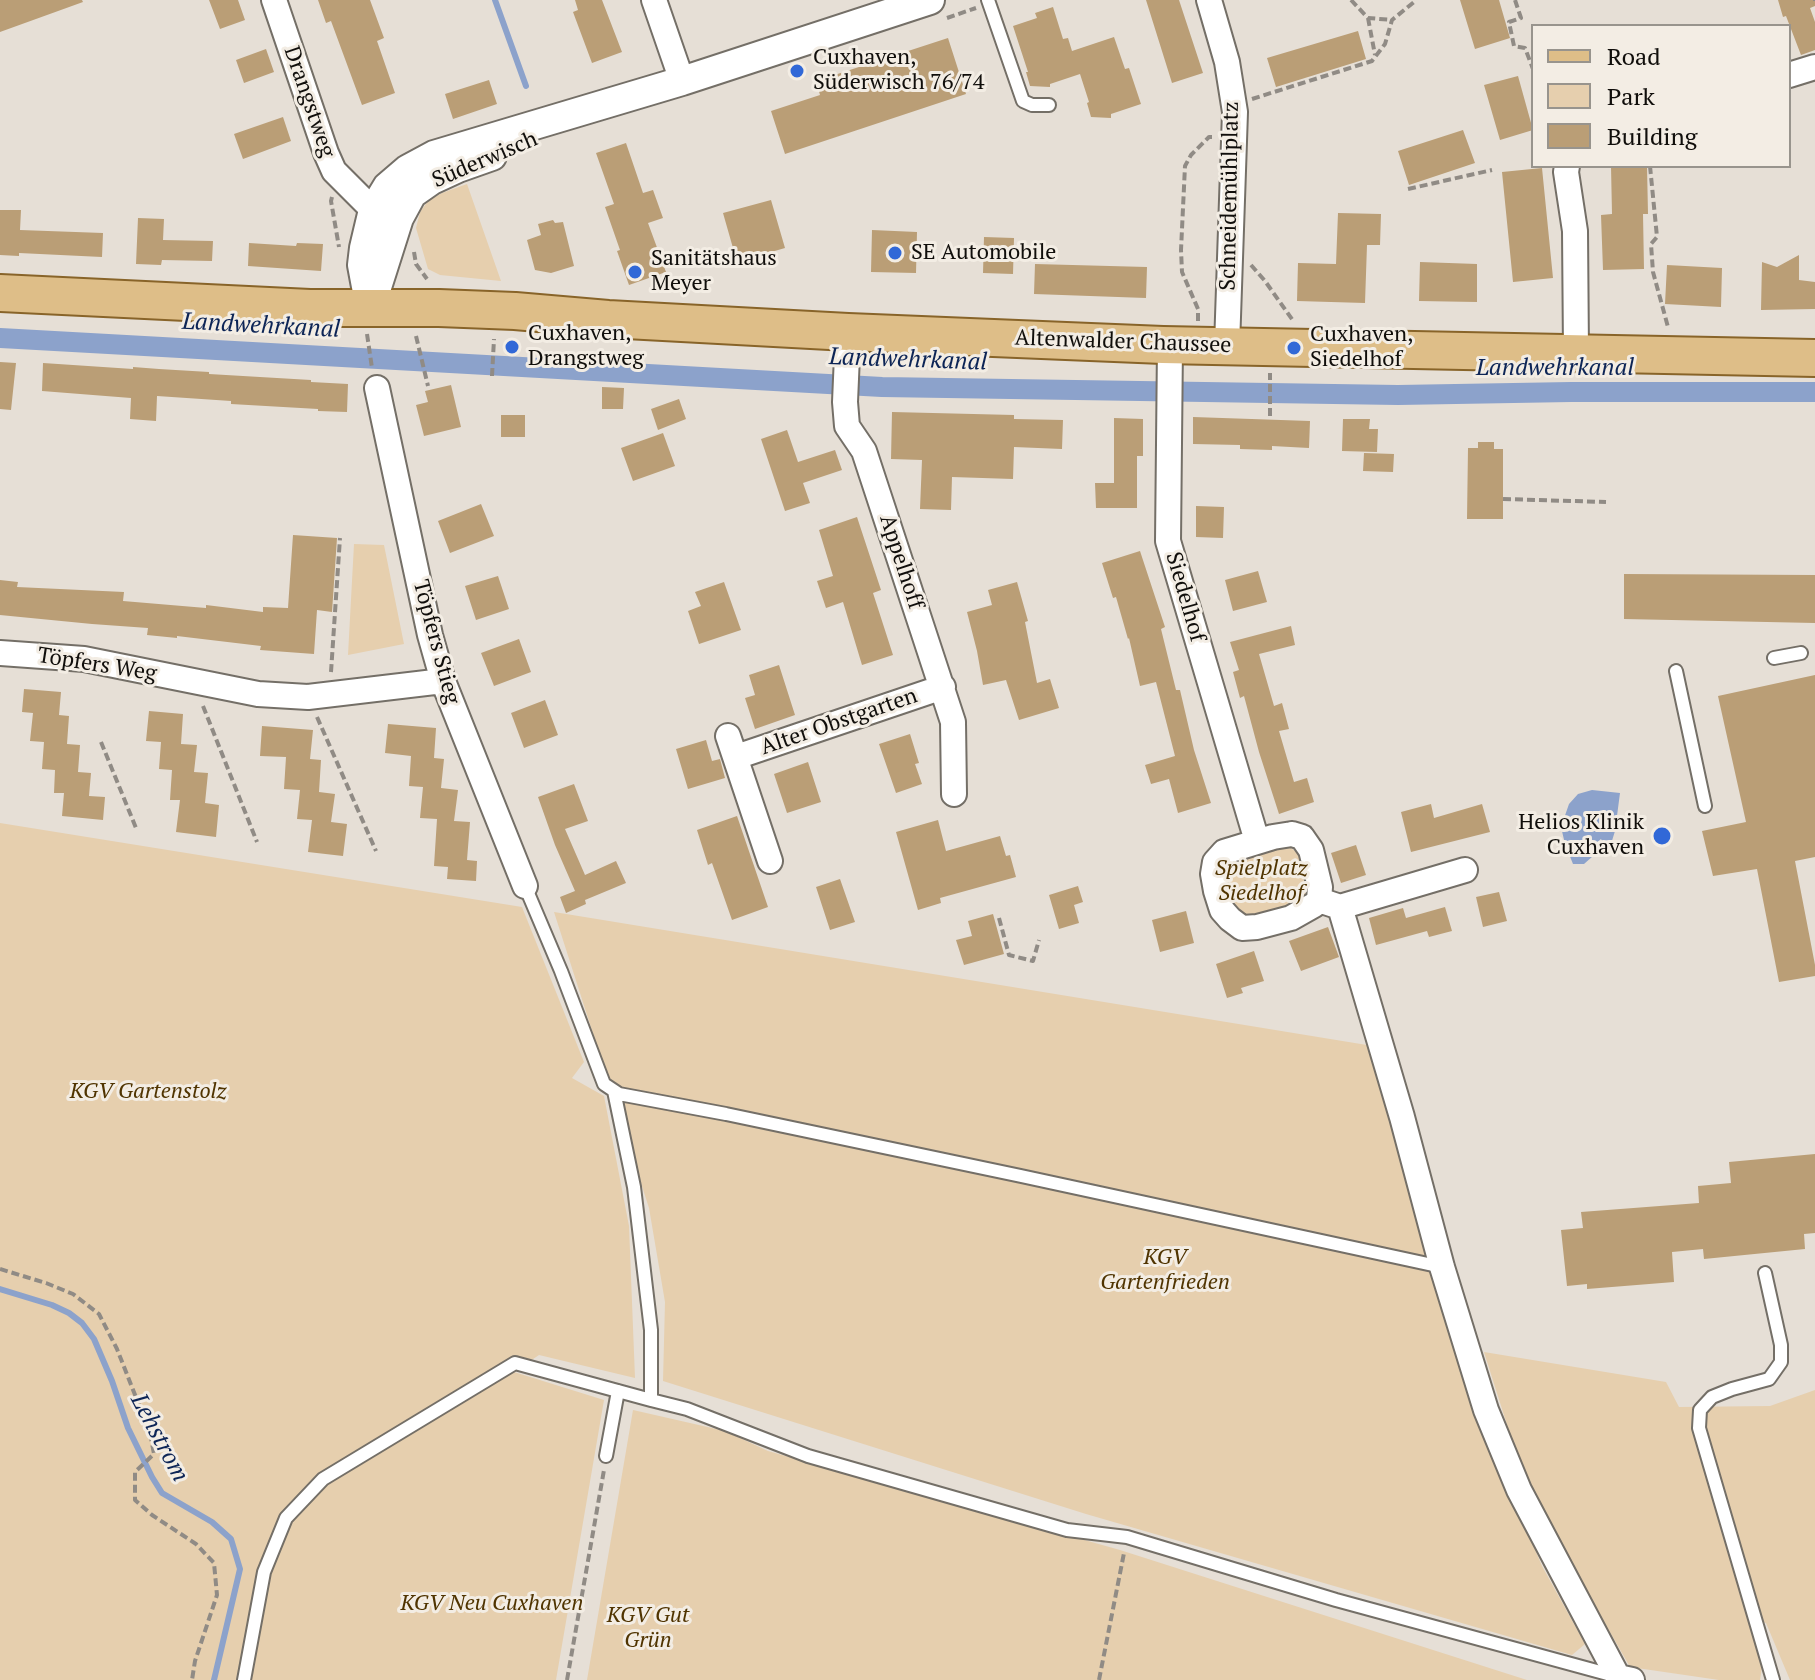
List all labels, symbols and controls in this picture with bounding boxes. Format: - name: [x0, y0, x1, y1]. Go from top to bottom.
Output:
- legend: [1531, 24, 1791, 168]
- text: Road: [1607, 40, 1661, 72]
- street label: Drangstweg: [278, 43, 340, 161]
- place label: Cuxhaven, Süderwisch 76/74: [813, 45, 985, 96]
- marker: Cuxhaven, Süderwisch 76/74: [788, 62, 806, 80]
- text: Park: [1607, 80, 1655, 112]
- street label: Schneidemühlplatz: [1215, 101, 1245, 291]
- text: Building: [1607, 120, 1697, 152]
- street label: Süderwisch: [428, 126, 542, 194]
- place label: SE Automobile: [911, 240, 1056, 266]
- marker: SE Automobile: [886, 244, 904, 262]
- place label: Sanitätshaus Meyer: [651, 246, 777, 298]
- marker: Sanitätshaus Meyer: [626, 263, 644, 281]
- water label: Landwehrkanal: [181, 307, 341, 345]
- place label: Cuxhaven, Drangstweg: [528, 321, 644, 372]
- place label: Cuxhaven, Siedelhof: [1310, 322, 1413, 374]
- street label: Altenwalder Chaussee: [1014, 325, 1232, 359]
- marker: Cuxhaven, Drangstweg: [503, 338, 521, 356]
- marker: Cuxhaven, Siedelhof: [1285, 339, 1303, 357]
- water label: Landwehrkanal: [828, 343, 988, 377]
- water label: Landwehrkanal: [1476, 354, 1634, 382]
- street label: Appelhoff: [873, 511, 929, 613]
- street label: Siedelhof: [1160, 549, 1210, 645]
- street label: Töpfers Stieg: [407, 577, 465, 707]
- street label: Töpfers Weg: [36, 643, 158, 687]
- street label: Alter Obstgarten: [757, 683, 921, 761]
- place label: Helios Klinik Cuxhaven: [1518, 810, 1644, 862]
- marker: Helios Klinik Cuxhaven: [1651, 825, 1673, 847]
- park label: Spielplatz Siedelhof: [1215, 856, 1307, 908]
- park label: KGV Gartenstolz: [70, 1079, 226, 1105]
- park label: KGV Gartenfrieden: [1100, 1245, 1230, 1296]
- water label: Lehstrom: [124, 1389, 194, 1487]
- park label: KGV Neu Cuxhaven: [401, 1591, 583, 1617]
- park label: KGV Gut Grün: [607, 1603, 689, 1654]

